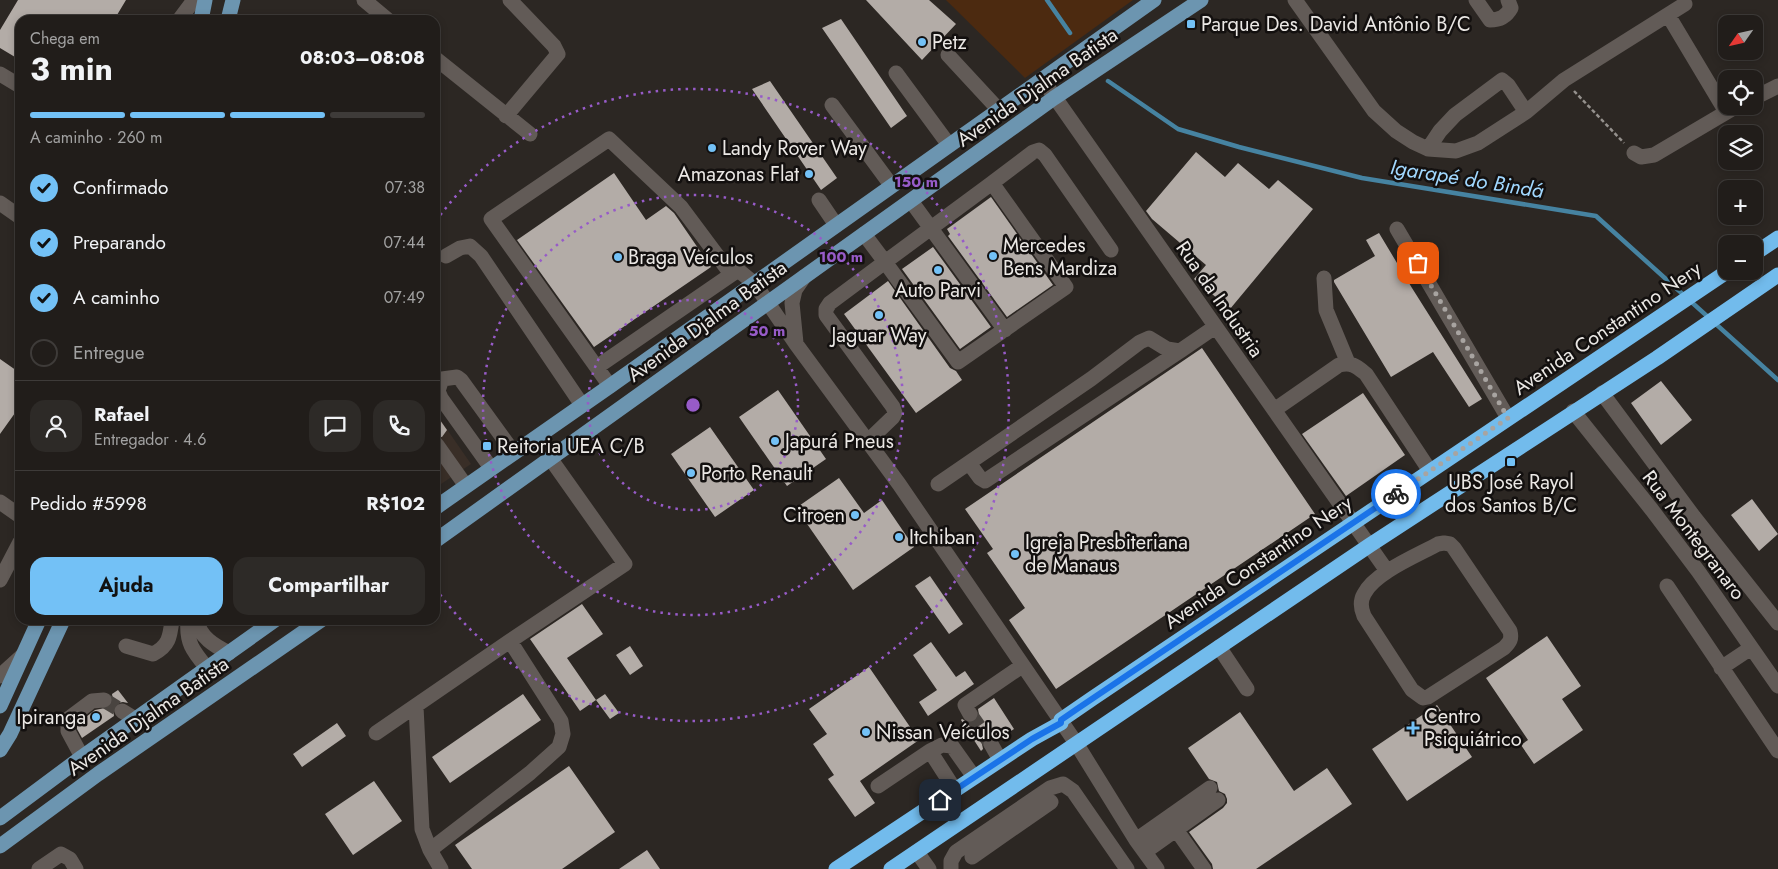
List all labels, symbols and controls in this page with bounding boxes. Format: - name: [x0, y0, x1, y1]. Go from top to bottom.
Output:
- place label: Parque Des. David Antônio B/C: [1201, 10, 1471, 39]
- north arrow: [1718, 15, 1762, 60]
- map controls: [1718, 15, 1763, 280]
- marker: Parque Des. David Antônio B/C: [1185, 18, 1197, 30]
- street label: Avenida Djalma Batista: [951, 21, 1124, 154]
- text: Chega em: [30, 27, 100, 50]
- place label: Petz: [932, 28, 967, 57]
- marker: Petz: [916, 36, 928, 48]
- text: 08:03–08:08: [300, 44, 425, 71]
- text: 3 min: [30, 46, 113, 92]
- button: locate: [1718, 70, 1763, 115]
- button: layers: [1718, 125, 1763, 170]
- text: A caminho · 260 m: [30, 126, 162, 149]
- place label: Landy Rover Way: [722, 134, 867, 163]
- marker: Landy Rover Way: [706, 142, 718, 154]
- water label: Igarapé do Bindá: [1388, 152, 1546, 206]
- place label: Amazonas Flat: [678, 160, 799, 189]
- marker: Amazonas Flat: [803, 168, 815, 180]
- text: 150 m: [894, 171, 938, 193]
- icon: check: [30, 174, 58, 202]
- text: Confirmado: [73, 174, 168, 201]
- text: 07:38: [385, 176, 425, 199]
- button: +: [1718, 180, 1763, 225]
- icon: check: [30, 229, 58, 257]
- text: Preparando: [73, 229, 166, 256]
- text: 07:44: [384, 231, 425, 254]
- place label: Mercedes Bens Mardiza: [1003, 231, 1117, 283]
- street label: Rua da Industria: [1169, 235, 1271, 363]
- button: −: [1718, 235, 1763, 280]
- pin: [1397, 242, 1439, 284]
- place label: Braga Veículos: [628, 243, 753, 272]
- text: 100 m: [819, 246, 863, 268]
- icon: bag: [1404, 249, 1432, 277]
- marker: Mercedes Bens Mardiza: [987, 250, 999, 262]
- marker: Braga Veículos: [612, 251, 624, 263]
- street label: Avenida Djalma Batista: [621, 254, 793, 389]
- street label: Avenida Constantino Nery: [1507, 254, 1707, 402]
- marker: Auto Parvi: [932, 264, 944, 276]
- place label: Auto Parvi: [895, 276, 981, 305]
- icon: check: [30, 284, 58, 312]
- text: A caminho: [73, 284, 160, 311]
- text: 07:49: [384, 286, 425, 309]
- marker: Jaguar Way: [873, 309, 885, 321]
- text: 50 m: [749, 320, 785, 342]
- place label: Jaguar Way: [829, 321, 927, 350]
- text: Entregue: [73, 339, 145, 366]
- centre of rings: [684, 396, 702, 414]
- button: person: [30, 400, 82, 452]
- button: chat: [309, 400, 361, 452]
- button: phone: [373, 400, 425, 452]
- text: Rafael: [94, 401, 149, 428]
- place label: Japurá Pneus: [782, 427, 894, 456]
- text: Entregador · 4.6: [94, 428, 206, 451]
- place label: Reitoria UEA C/B: [497, 432, 645, 461]
- marker: Japurá Pneus: [769, 435, 781, 447]
- marker: Reitoria UEA C/B: [481, 440, 493, 452]
- marker: UBS José Rayol dos Santos B/C: [1505, 456, 1517, 468]
- place label: Porto Renault: [701, 459, 813, 488]
- street label: Rua Montegranaro: [1635, 464, 1752, 606]
- marker: Porto Renault: [685, 467, 697, 479]
- place label: UBS José Rayol dos Santos B/C: [1445, 468, 1577, 520]
- courier: [1371, 469, 1421, 519]
- icon: bike: [1382, 480, 1410, 508]
- street label: Avenida Constantino Nery: [1158, 488, 1358, 636]
- text: Pedido #5998: [30, 490, 147, 517]
- text: R$102: [366, 490, 425, 517]
- place label: Citroen: [783, 501, 845, 530]
- marker: Citroen: [849, 509, 861, 521]
- place label: Itchiban: [909, 523, 975, 552]
- place label: Igreja Presbiteriana de Manaus: [1025, 528, 1188, 580]
- marker: Itchiban: [893, 531, 905, 543]
- marker: Igreja Presbiteriana de Manaus: [1009, 548, 1021, 560]
- button: Ajuda: [30, 557, 223, 615]
- button: Compartilhar: [233, 557, 425, 615]
- street label: Avenida Djalma Batista: [62, 650, 235, 783]
- place label: Centro Psiquiátrico: [1424, 702, 1522, 754]
- place label: Ipiranga: [17, 703, 86, 732]
- marker: Ipiranga: [90, 711, 102, 723]
- place label: Nissan Veículos: [876, 718, 1010, 747]
- marker: Centro Psiquiátrico: [1406, 721, 1420, 735]
- marker: Nissan Veículos: [860, 726, 872, 738]
- pin: [919, 779, 961, 821]
- icon: home: [926, 786, 954, 814]

